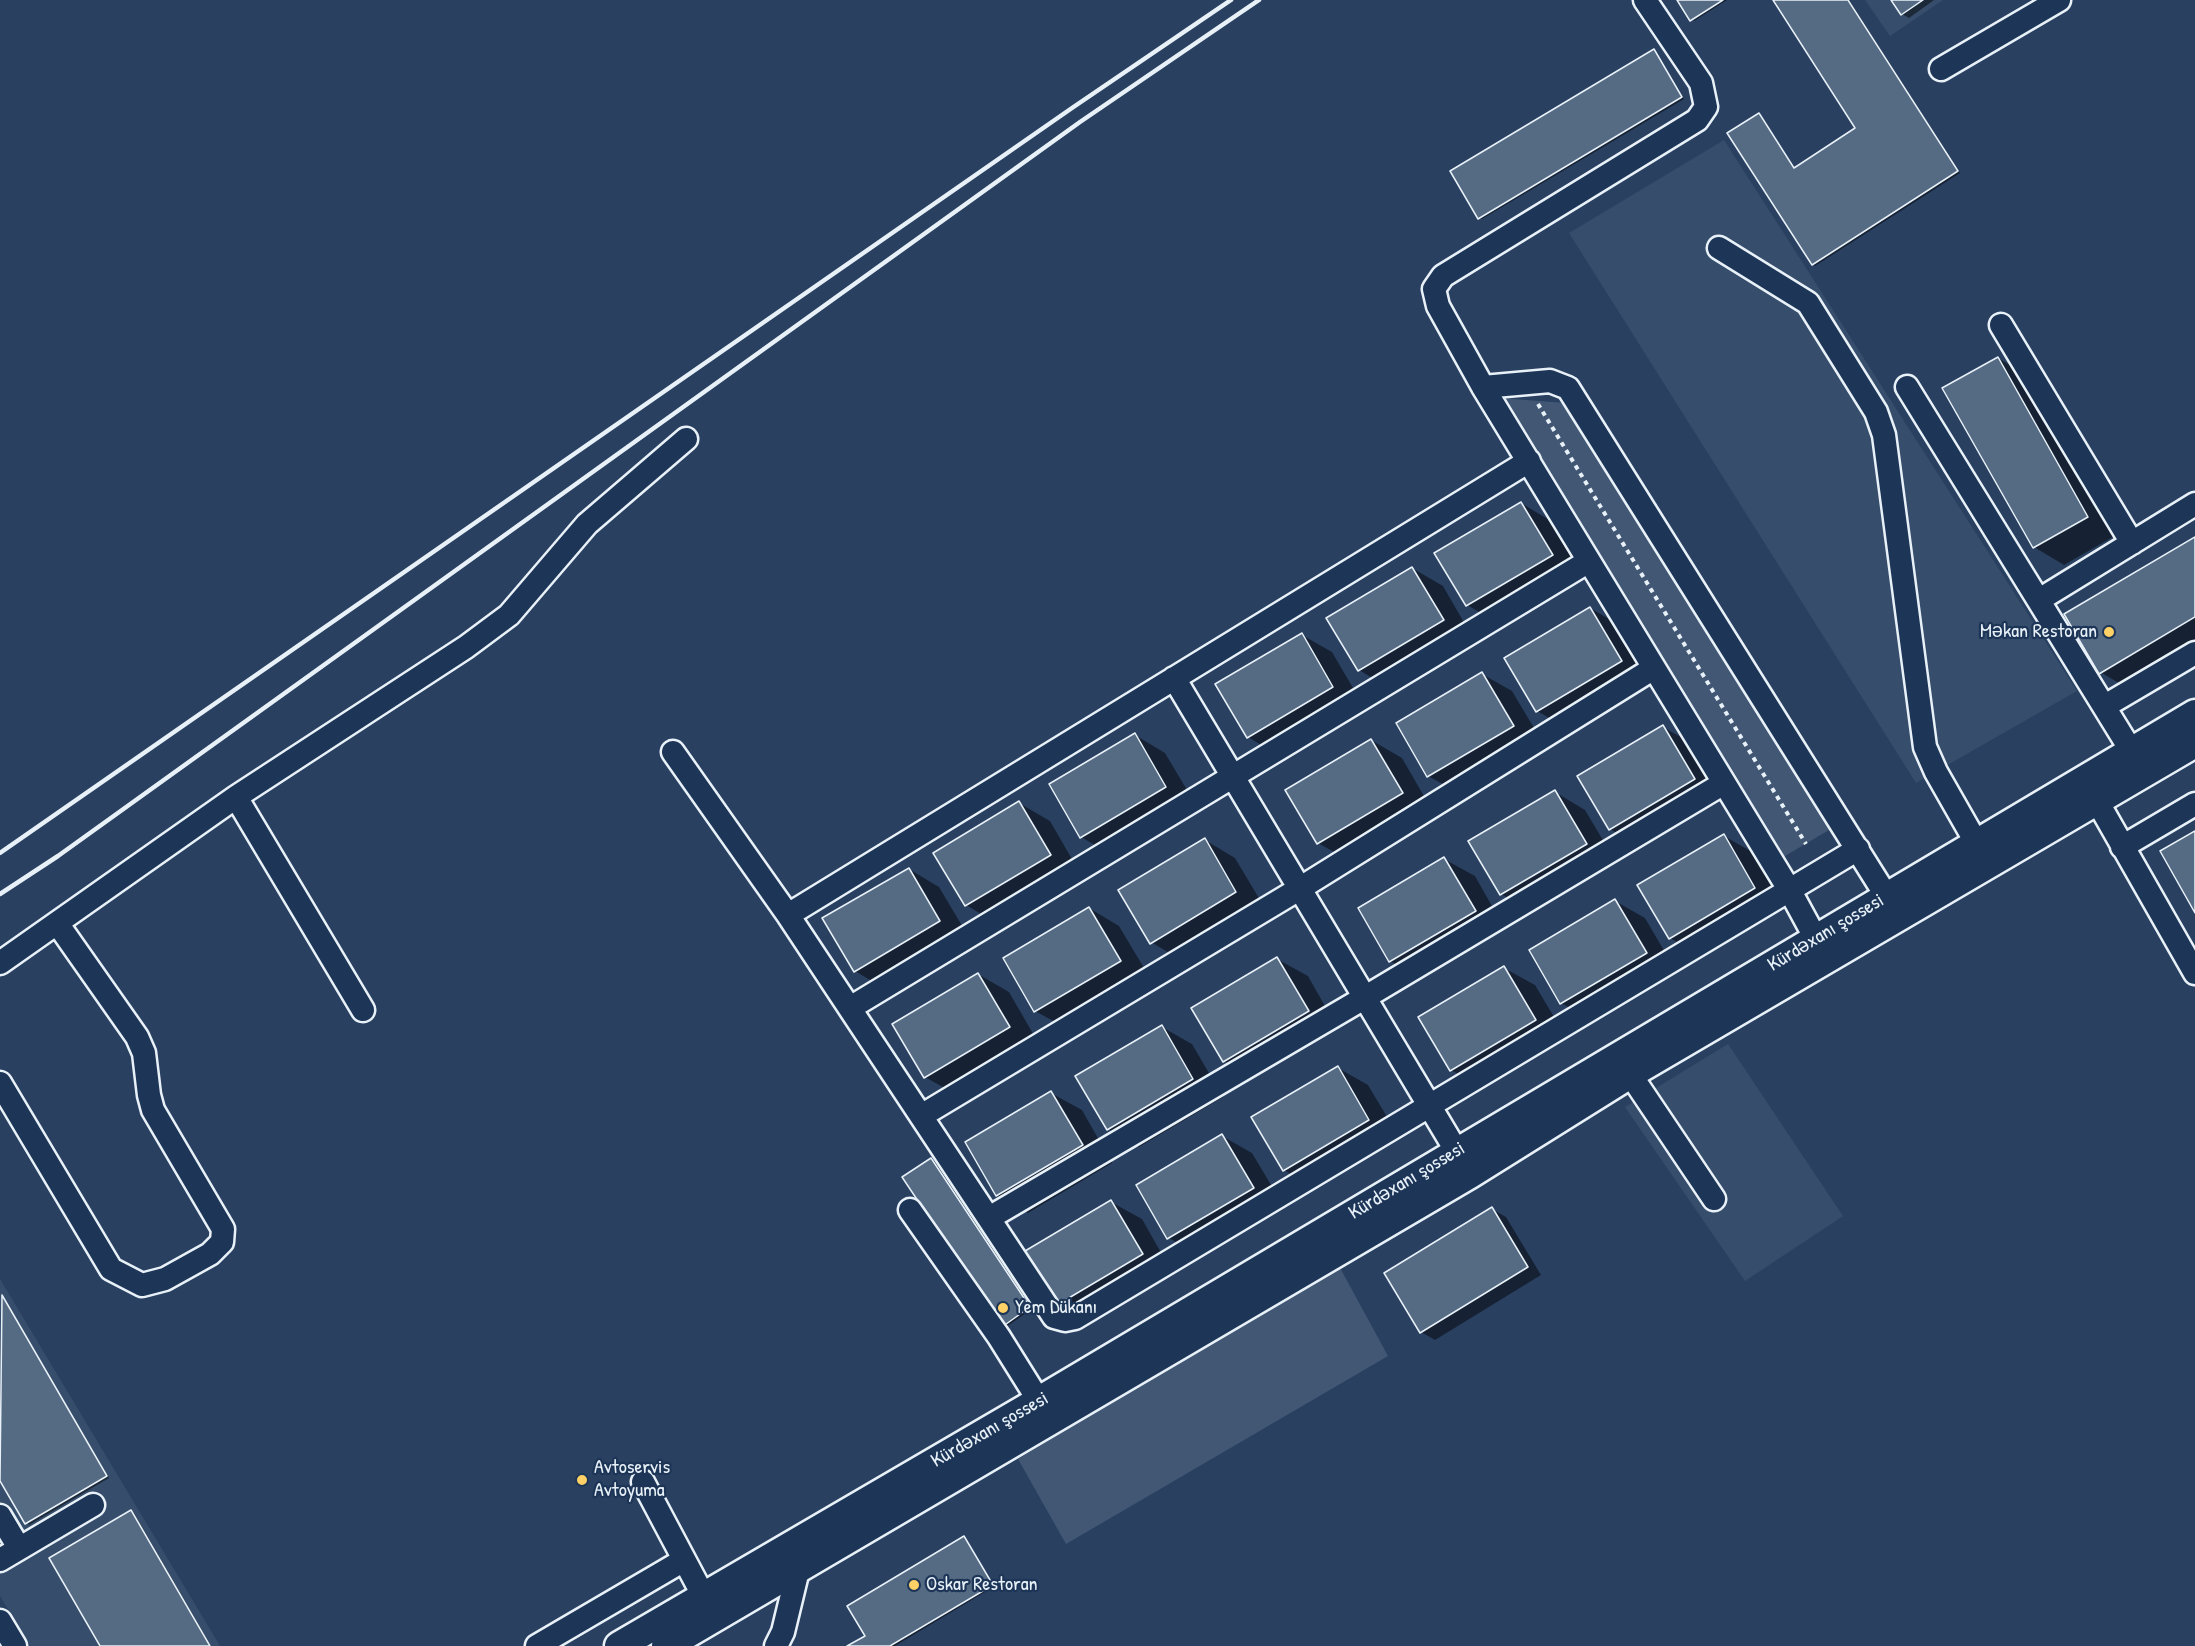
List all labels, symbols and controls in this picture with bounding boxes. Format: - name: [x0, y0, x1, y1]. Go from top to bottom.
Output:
- place label: Məkan Restoran: [1980, 620, 2097, 644]
- marker: Məkan Restoran: [2102, 625, 2116, 639]
- street label: Kürdəxanı şossesi: [1764, 889, 1888, 977]
- street label: Kürdəxanı şossesi: [1345, 1137, 1469, 1225]
- place label: Yem Dükanı: [1015, 1296, 1097, 1320]
- marker: Yem Dükanı: [996, 1301, 1010, 1315]
- street label: Kürdəxanı şossesi: [927, 1387, 1053, 1473]
- place label: Avtoservis Avtoyuma: [594, 1456, 670, 1503]
- marker: Avtoservis Avtoyuma: [575, 1473, 589, 1487]
- place label: Oskar Restoran: [926, 1573, 1038, 1597]
- marker: Oskar Restoran: [907, 1578, 921, 1592]

